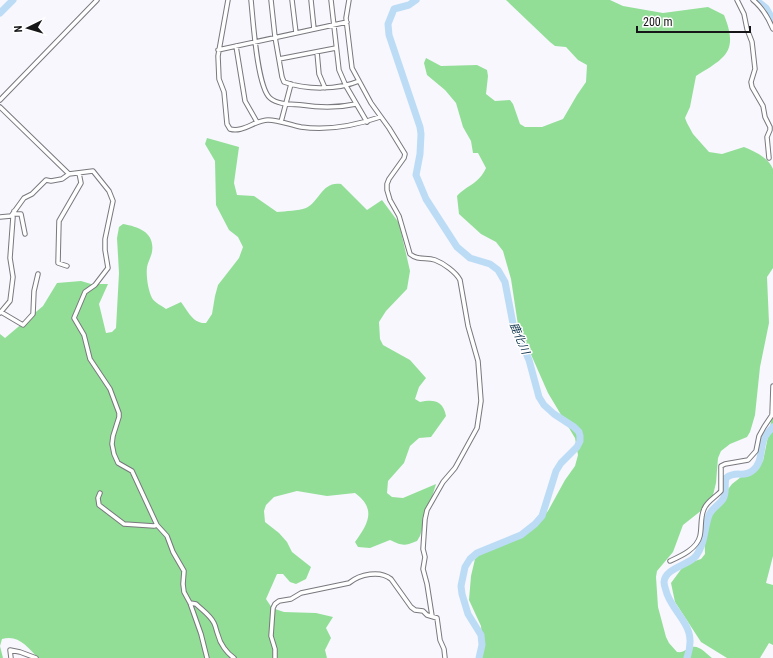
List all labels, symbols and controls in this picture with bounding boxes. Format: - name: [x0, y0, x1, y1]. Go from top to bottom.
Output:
- north arrow: [8, 8, 48, 48]
- scale bar: [637, 8, 750, 34]
- text: 200 m: [643, 15, 673, 29]
- text: N: [12, 25, 25, 33]
- water label: 鹿化川: [507, 320, 532, 357]

